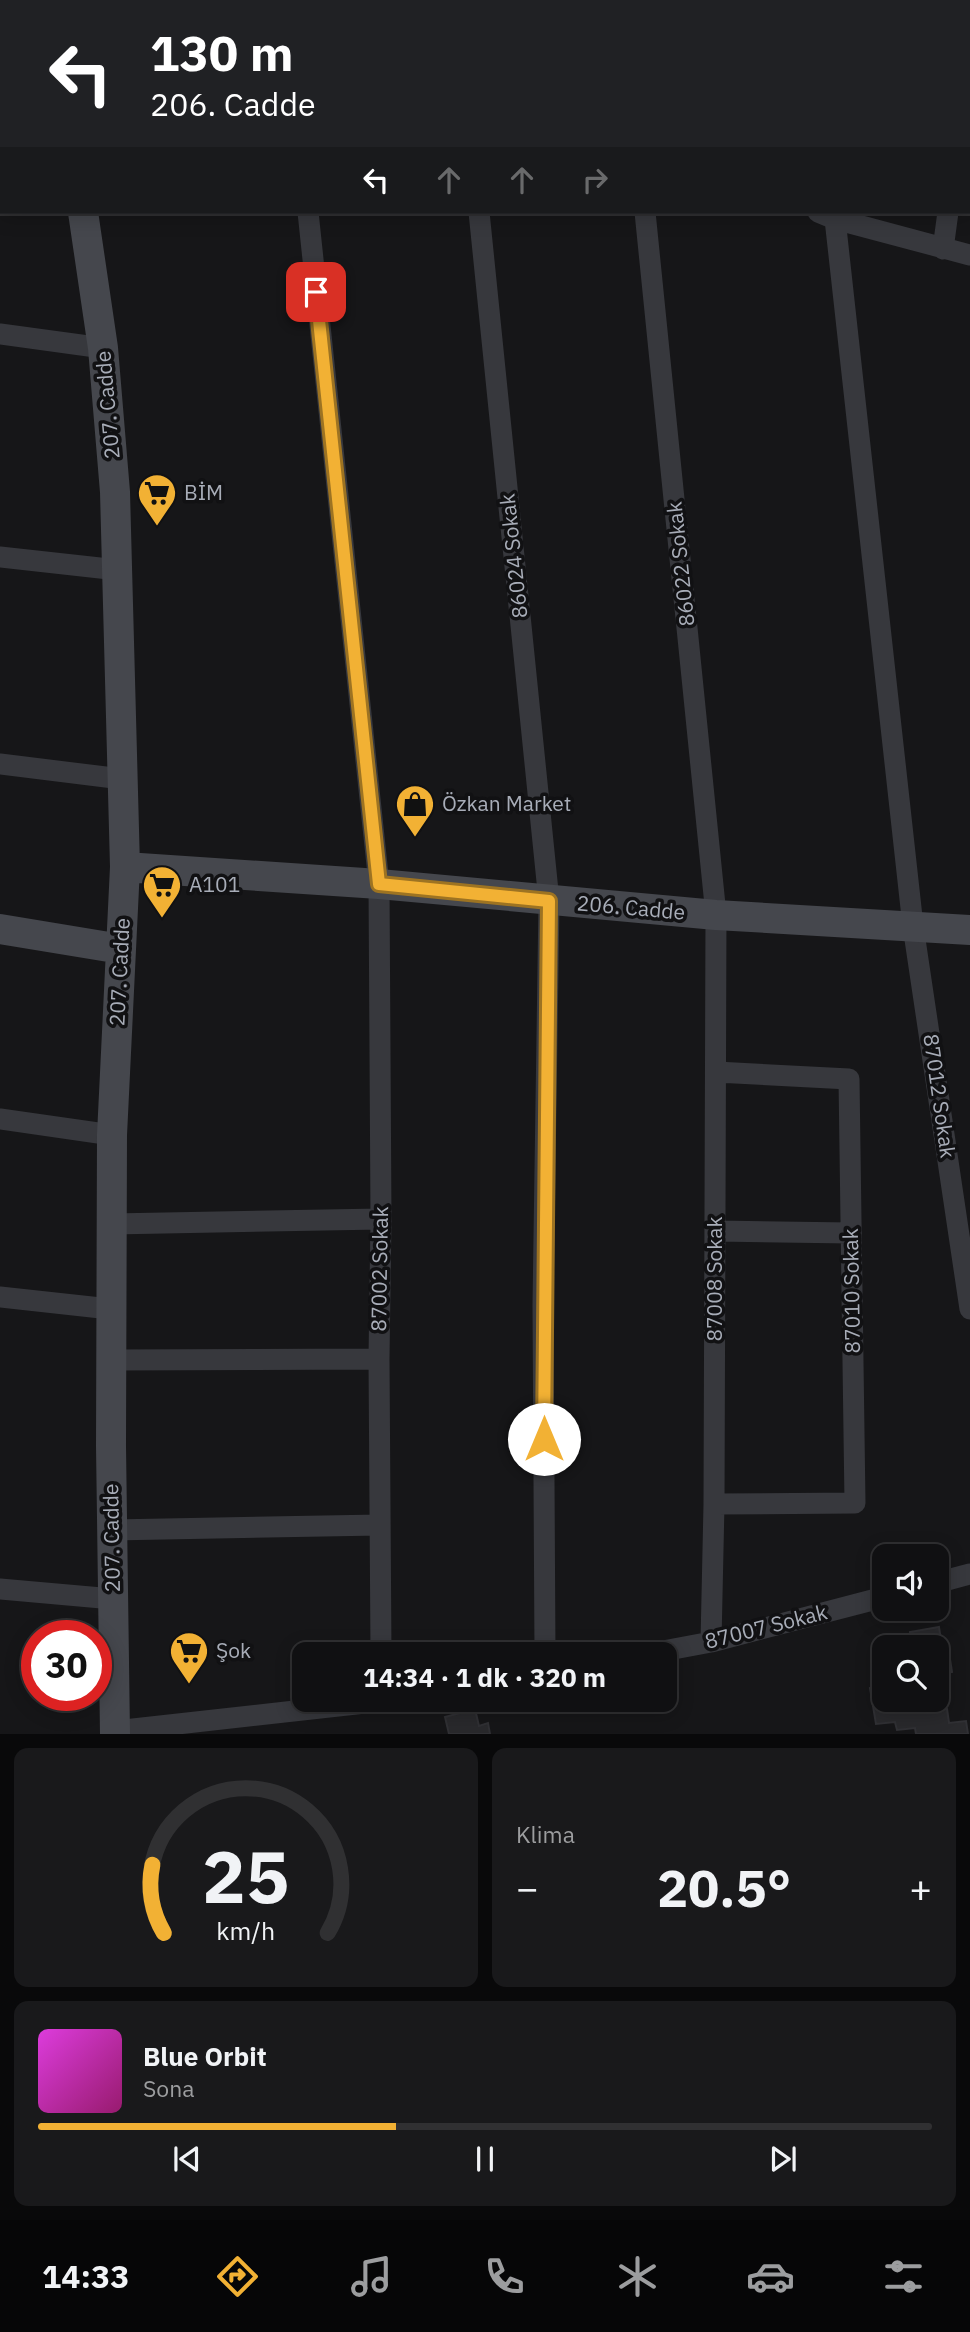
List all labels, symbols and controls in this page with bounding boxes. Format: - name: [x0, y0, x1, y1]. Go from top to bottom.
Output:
- text: 130 m: [150, 21, 294, 84]
- icon: left: [35, 28, 126, 119]
- text: 206. Cadde: [150, 83, 316, 125]
- icon: left: [357, 161, 395, 199]
- icon: ahead: [430, 161, 468, 199]
- icon: ahead: [503, 161, 541, 199]
- icon: right: [576, 161, 614, 199]
- pin: [286, 262, 346, 322]
- icon: arrive: [297, 273, 335, 311]
- street label: 207. Cadde: [88, 350, 126, 460]
- supermarket icon: BİM: [136, 472, 178, 527]
- place label: BİM: [184, 478, 223, 506]
- street label: 86024 Sokak: [493, 492, 533, 620]
- street label: 86022 Sokak: [660, 500, 700, 628]
- shop icon: Özkan Market: [394, 783, 436, 838]
- place label: Özkan Market: [442, 789, 571, 817]
- supermarket icon: A101: [141, 864, 183, 919]
- place label: A101: [189, 870, 240, 898]
- street label: 206. Cadde: [576, 888, 686, 926]
- street label: 207. Cadde: [102, 917, 136, 1027]
- street label: 87012 Sokak: [917, 1032, 963, 1160]
- street label: 87002 Sokak: [364, 1206, 394, 1332]
- street label: 87008 Sokak: [700, 1216, 728, 1342]
- street label: 87010 Sokak: [836, 1228, 866, 1354]
- position arrow: [507, 1402, 581, 1476]
- street label: 207. Cadde: [96, 1483, 126, 1593]
- map controls: [872, 1544, 949, 1712]
- button: sound: [872, 1544, 949, 1621]
- street label: 87007 Sokak: [702, 1597, 830, 1655]
- speed limit sign: 30: [21, 1620, 112, 1711]
- supermarket icon: Şok: [168, 1630, 210, 1685]
- button: search: [872, 1635, 949, 1712]
- place label: Şok: [216, 1636, 251, 1664]
- text: 14:34 · 1 dk · 320 m: [363, 1660, 606, 1694]
- text: Klima: [516, 1819, 575, 1849]
- text: 25: [202, 1829, 290, 1924]
- text: 20.5°: [657, 1854, 791, 1921]
- text: −: [516, 1863, 539, 1912]
- text: +: [909, 1863, 932, 1912]
- text: km/h: [217, 1914, 275, 1947]
- text: Blue Orbit: [143, 2039, 267, 2073]
- text: Sona: [143, 2073, 195, 2103]
- icon: previous: [168, 2140, 206, 2178]
- icon: pause: [466, 2140, 504, 2178]
- icon: next: [764, 2140, 802, 2178]
- icon: directions: [213, 2252, 262, 2301]
- icon: music: [347, 2252, 396, 2301]
- icon: phone: [480, 2252, 529, 2301]
- icon: climate: [613, 2252, 662, 2301]
- icon: car: [746, 2252, 795, 2301]
- icon: filters: [879, 2252, 928, 2301]
- text: 14:33: [42, 2255, 129, 2297]

